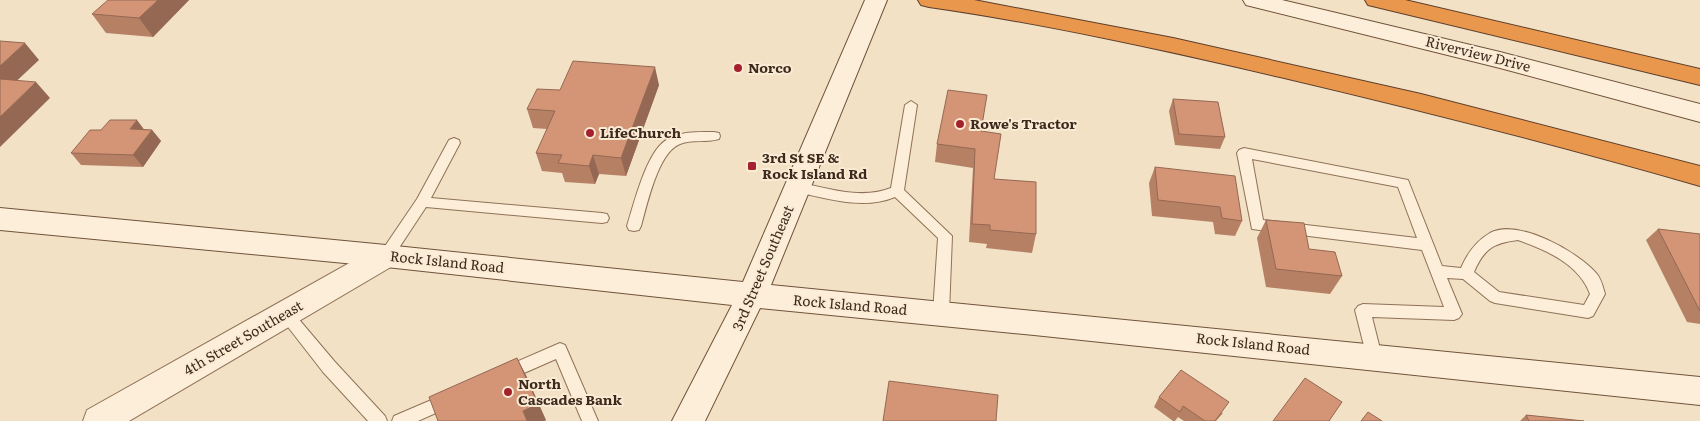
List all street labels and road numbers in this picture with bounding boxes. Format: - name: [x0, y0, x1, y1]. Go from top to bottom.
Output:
- street label: Riverview Drive: [1424, 30, 1533, 76]
- street label: 3rd Street Southeast: [727, 201, 798, 333]
- street label: Rock Island Road: [389, 245, 506, 277]
- street label: Rock Island Road: [792, 289, 909, 319]
- street label: 4th Street Southeast: [179, 295, 306, 379]
- street label: Rock Island Road: [1195, 327, 1312, 359]

